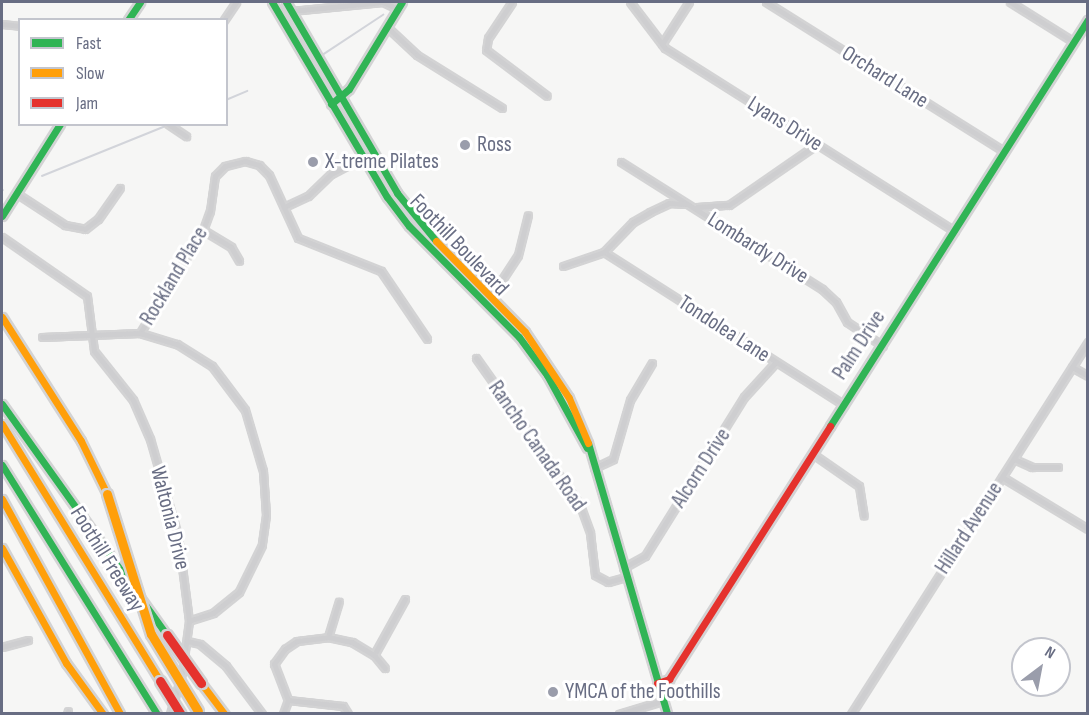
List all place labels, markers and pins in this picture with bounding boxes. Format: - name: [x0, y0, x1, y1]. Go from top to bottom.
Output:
- place label: Ross: [477, 132, 512, 158]
- marker: Ross: [458, 138, 472, 152]
- place label: X-treme Pilates: [325, 149, 439, 175]
- marker: X-treme Pilates: [306, 155, 320, 169]
- place label: YMCA of the Foothills: [565, 679, 721, 705]
- marker: YMCA of the Foothills: [546, 685, 560, 699]

